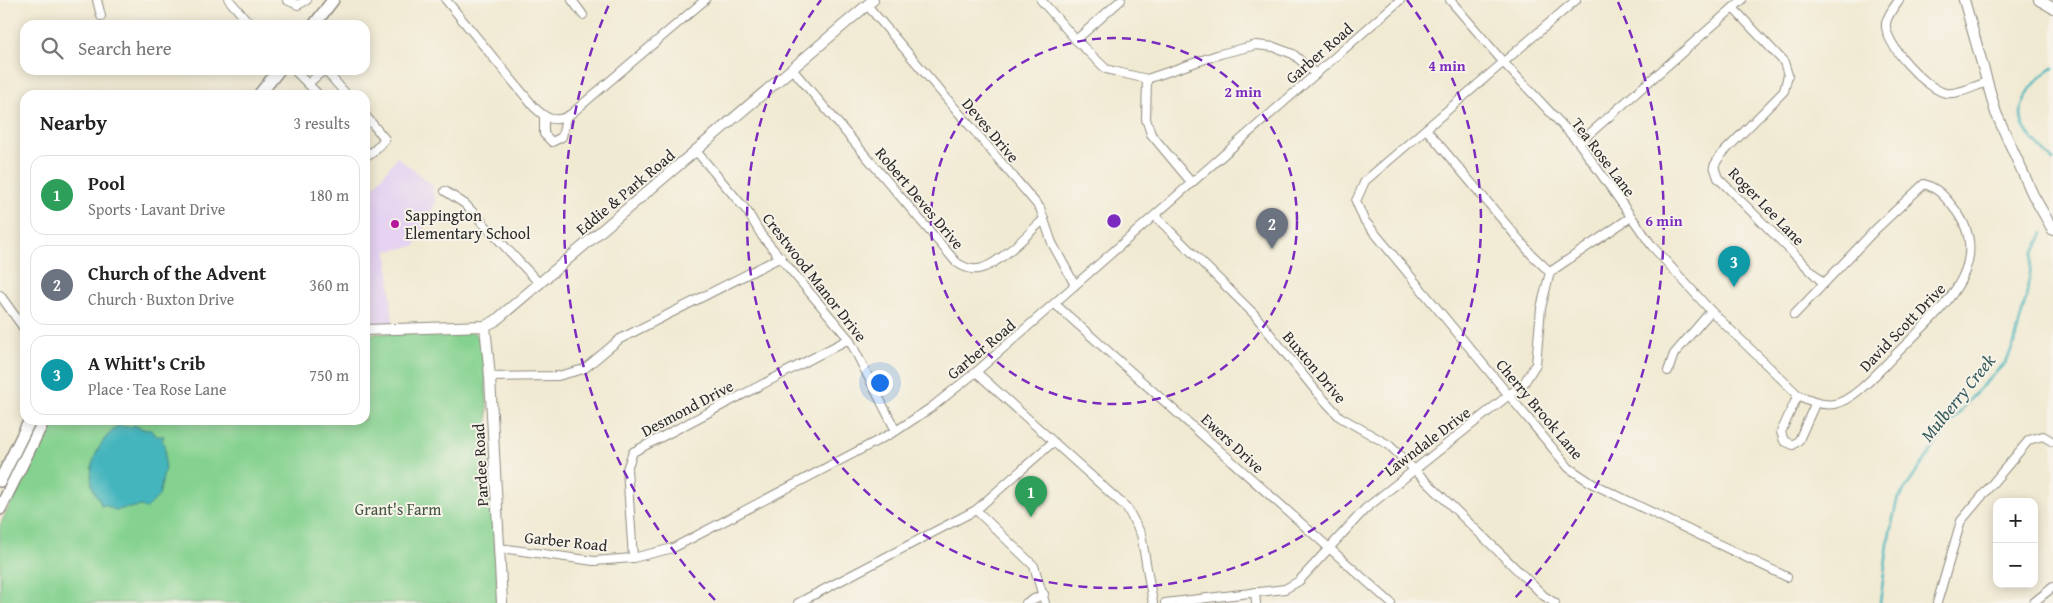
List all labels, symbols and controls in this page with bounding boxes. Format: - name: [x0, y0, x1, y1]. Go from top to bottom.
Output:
- street label: Garber Road: [1280, 16, 1359, 89]
- search box: [20, 20, 370, 75]
- icon: search: [38, 34, 66, 62]
- text: Search here: [78, 34, 172, 62]
- text: 4 min: [1428, 55, 1466, 76]
- text: 2 min: [1224, 81, 1262, 102]
- street label: Deves Drive: [957, 92, 1025, 168]
- text: Nearby: [40, 107, 107, 138]
- text: 3 results: [293, 111, 350, 135]
- street label: Tea Rose Lane: [1566, 112, 1642, 202]
- street label: Robert Deves Drive: [870, 142, 970, 254]
- street label: Eddie & Park Road: [570, 143, 680, 241]
- street label: Roger Lee Lane: [1723, 161, 1811, 251]
- text: Pool: [88, 169, 125, 197]
- text: 1: [53, 183, 61, 207]
- text: 180 m: [309, 183, 349, 207]
- text: Sports · Lavant Drive: [88, 197, 225, 221]
- place label: Sappington Elementary School: [405, 203, 531, 245]
- street label: Crestwood Manor Drive: [757, 207, 873, 347]
- pin: 2: [1256, 208, 1288, 249]
- text: 6 min: [1645, 210, 1683, 231]
- centre of rings: [1105, 212, 1123, 230]
- marker: Sappington Elementary School: [389, 218, 401, 230]
- pin: 3: [1718, 246, 1750, 287]
- text: Church of the Advent: [88, 259, 266, 287]
- text: 2: [53, 273, 61, 297]
- text: 360 m: [309, 273, 349, 297]
- street label: David Scott Drive: [1853, 277, 1951, 377]
- text: Church · Buxton Drive: [88, 287, 234, 311]
- street label: Garber Road: [942, 313, 1021, 385]
- street label: Buxton Drive: [1277, 326, 1353, 408]
- water label: Mulberry Creek: [1914, 347, 2002, 447]
- text: A Whitt's Crib: [88, 349, 205, 377]
- street label: Cherry Brook Lane: [1491, 353, 1589, 465]
- text: 3: [53, 363, 61, 387]
- text: 750 m: [309, 363, 349, 387]
- your location: [867, 370, 893, 396]
- street label: Desmond Drive: [636, 374, 738, 442]
- text: Place · Tea Rose Lane: [88, 377, 227, 401]
- street label: Lawndale Drive: [1379, 400, 1475, 482]
- street label: Ewers Drive: [1196, 407, 1270, 479]
- street label: Pardee Road: [466, 422, 494, 507]
- pin: 1: [1015, 476, 1047, 517]
- park label: Grant's Farm: [355, 497, 441, 521]
- map controls: [1993, 498, 2038, 588]
- button: +: [1993, 498, 2038, 543]
- street label: Garber Road: [523, 525, 609, 557]
- button: −: [1993, 543, 2038, 588]

